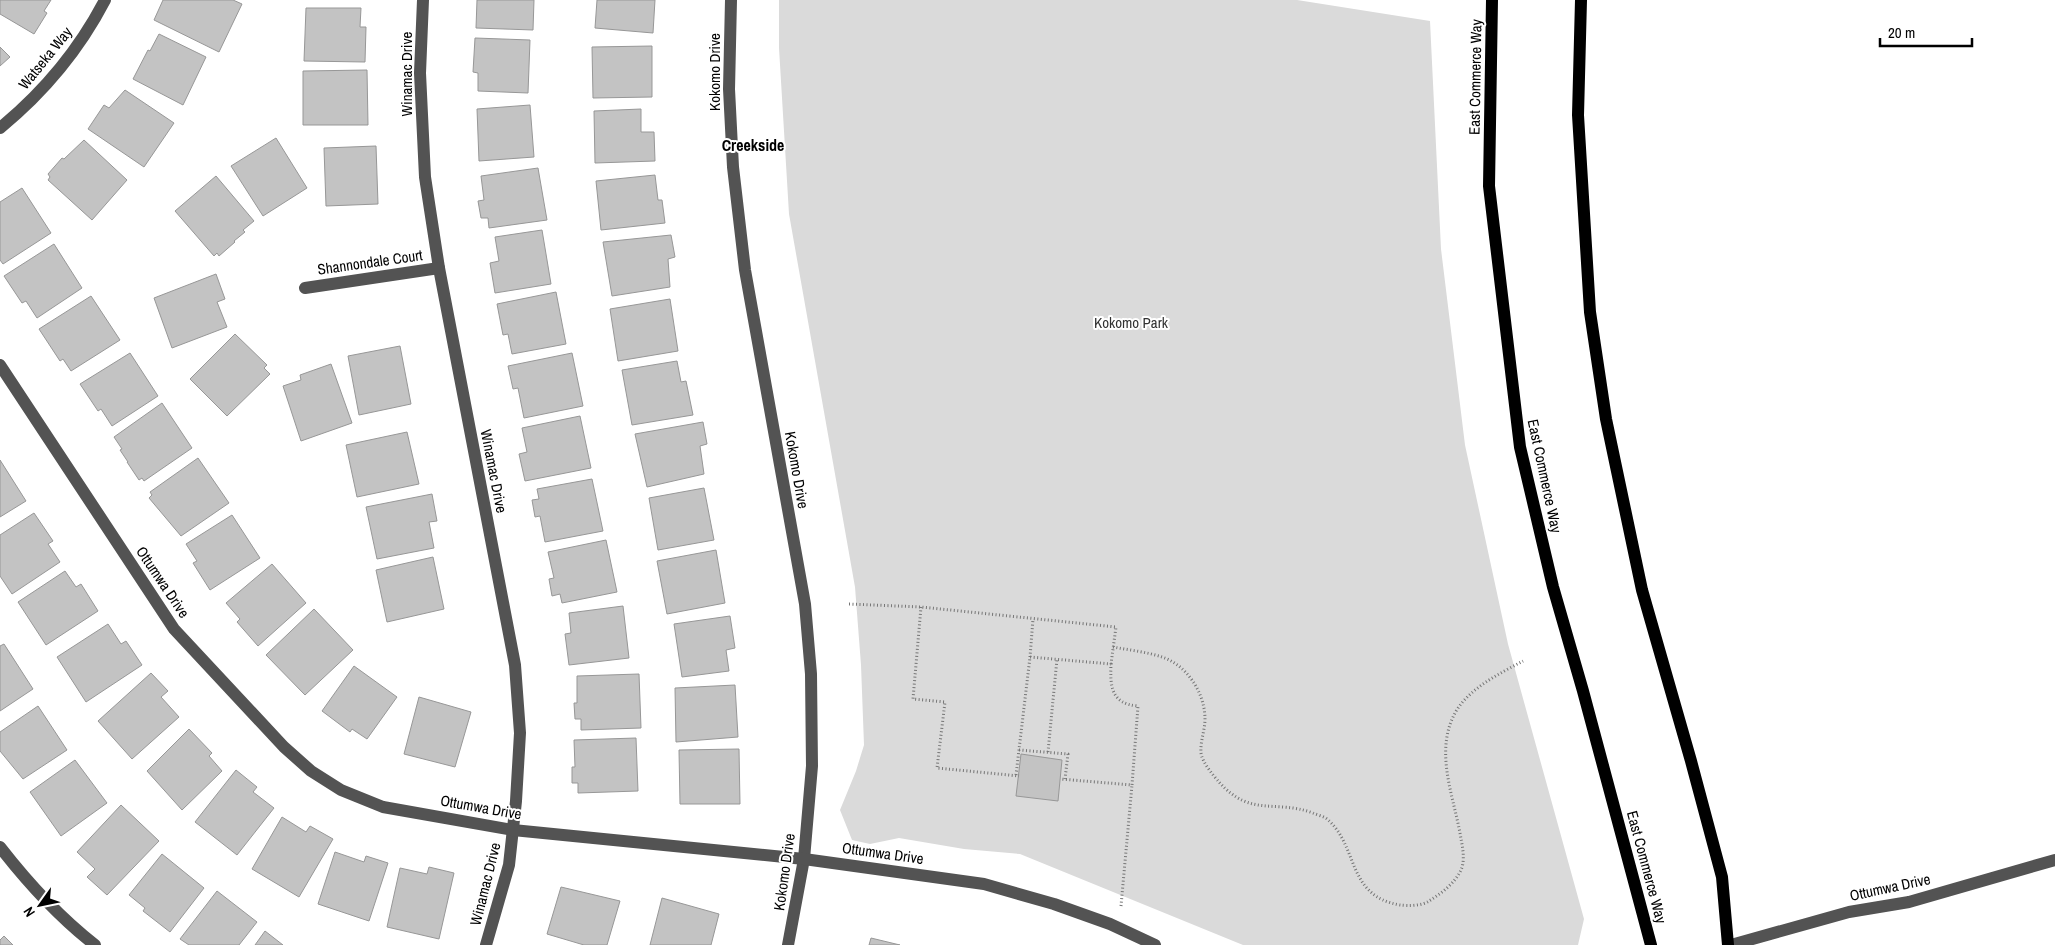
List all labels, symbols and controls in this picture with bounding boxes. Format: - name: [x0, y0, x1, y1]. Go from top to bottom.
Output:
- scale bar: [1880, 15, 1972, 47]
- street label: East Commerce Way: [1463, 18, 1487, 135]
- street label: Watseka Way: [13, 22, 77, 94]
- text: 20 m: [1888, 22, 1915, 43]
- street label: Winamac Drive: [396, 31, 417, 116]
- street label: Kokomo Drive: [704, 33, 725, 111]
- district label: Creekside: [722, 134, 784, 156]
- street label: Shannondale Court: [316, 244, 425, 280]
- park label: Kokomo Park: [1094, 312, 1169, 333]
- street label: East Commerce Way: [1523, 417, 1567, 536]
- street label: Winamac Drive: [476, 427, 512, 515]
- street label: Kokomo Drive: [780, 430, 814, 510]
- street label: Ottumwa Drive: [131, 542, 195, 622]
- street label: Ottumwa Drive: [439, 790, 523, 824]
- street label: East Commerce Way: [1622, 808, 1672, 926]
- street label: Kokomo Drive: [768, 832, 800, 912]
- street label: Ottumwa Drive: [841, 837, 925, 869]
- street label: Winamac Drive: [465, 840, 505, 928]
- street label: Ottumwa Drive: [1848, 868, 1932, 906]
- north arrow: [15, 880, 65, 930]
- text: N: [19, 904, 39, 920]

